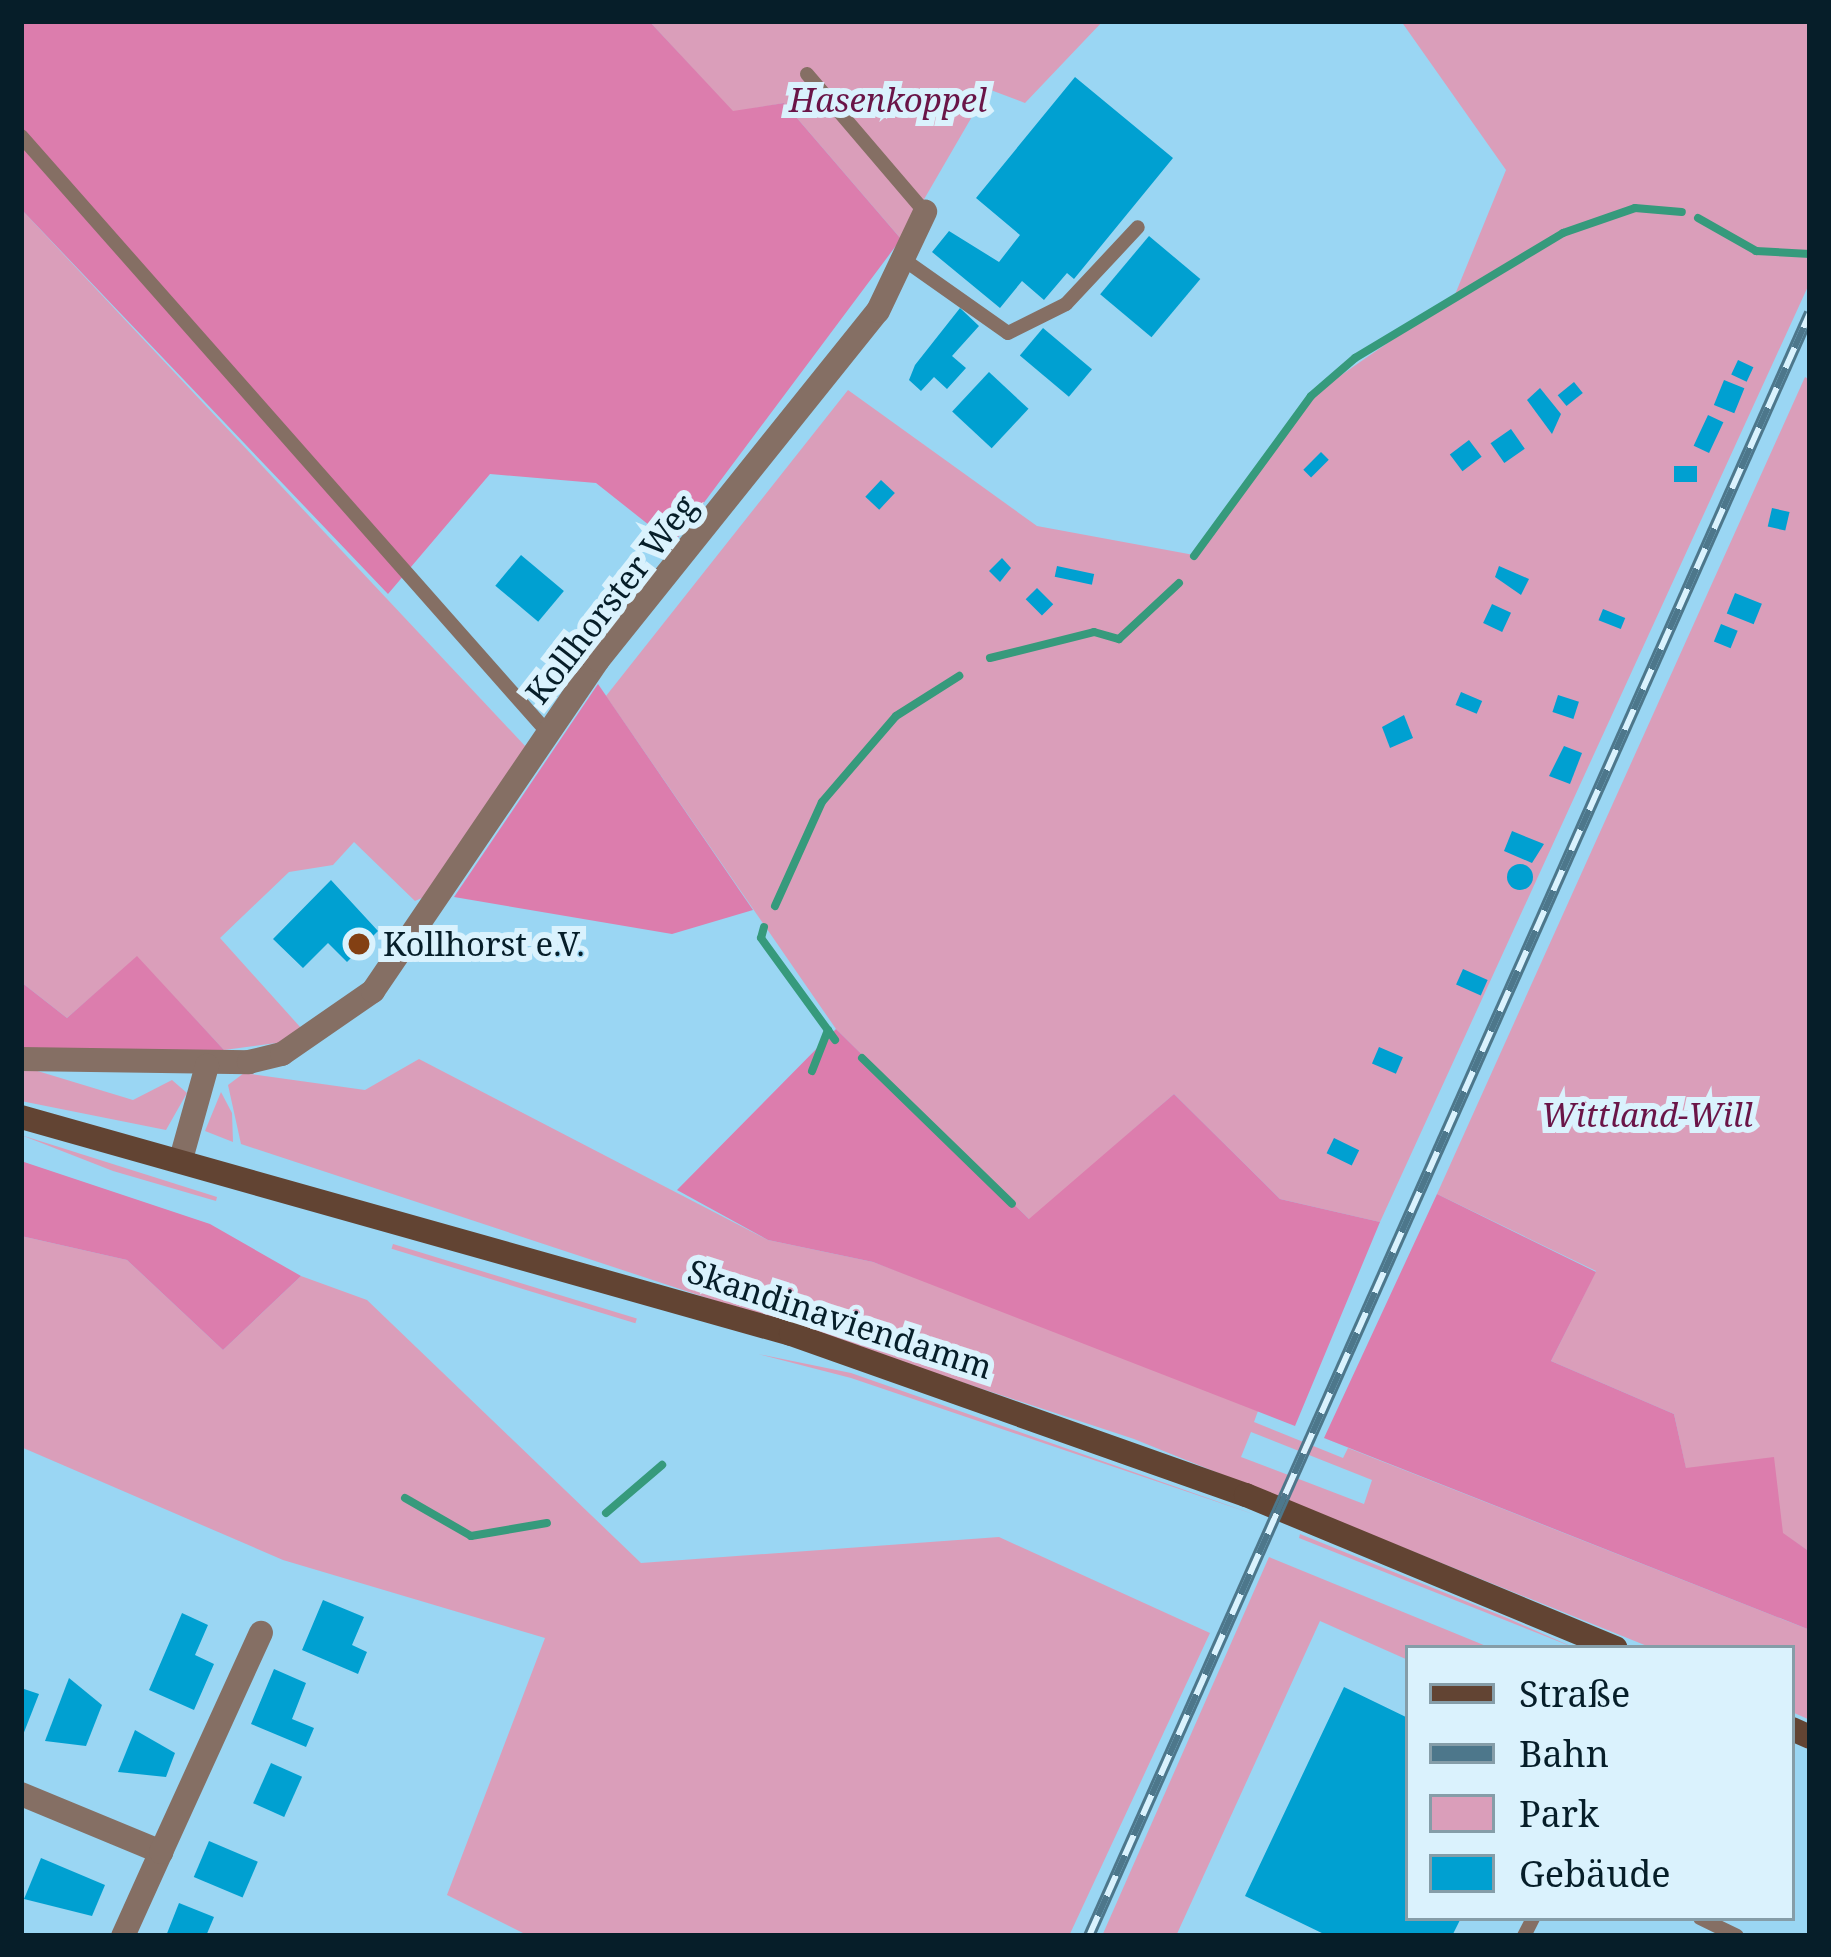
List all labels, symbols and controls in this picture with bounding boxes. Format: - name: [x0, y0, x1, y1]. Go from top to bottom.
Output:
- park label: Hasenkoppel: [789, 80, 987, 120]
- street label: Kollhorster Weg: [517, 487, 705, 711]
- place label: Kollhorst e.V.: [383, 924, 585, 964]
- marker: Kollhorst e.V.: [346, 931, 372, 957]
- park label: Wittland-Will: [1541, 1095, 1753, 1135]
- street label: Skandinaviendamm: [683, 1251, 997, 1387]
- legend: [1405, 1645, 1795, 1921]
- text: Straße: [1519, 1669, 1630, 1718]
- text: Bahn: [1519, 1729, 1609, 1778]
- text: Park: [1519, 1789, 1599, 1838]
- text: Gebäude: [1519, 1849, 1671, 1898]

